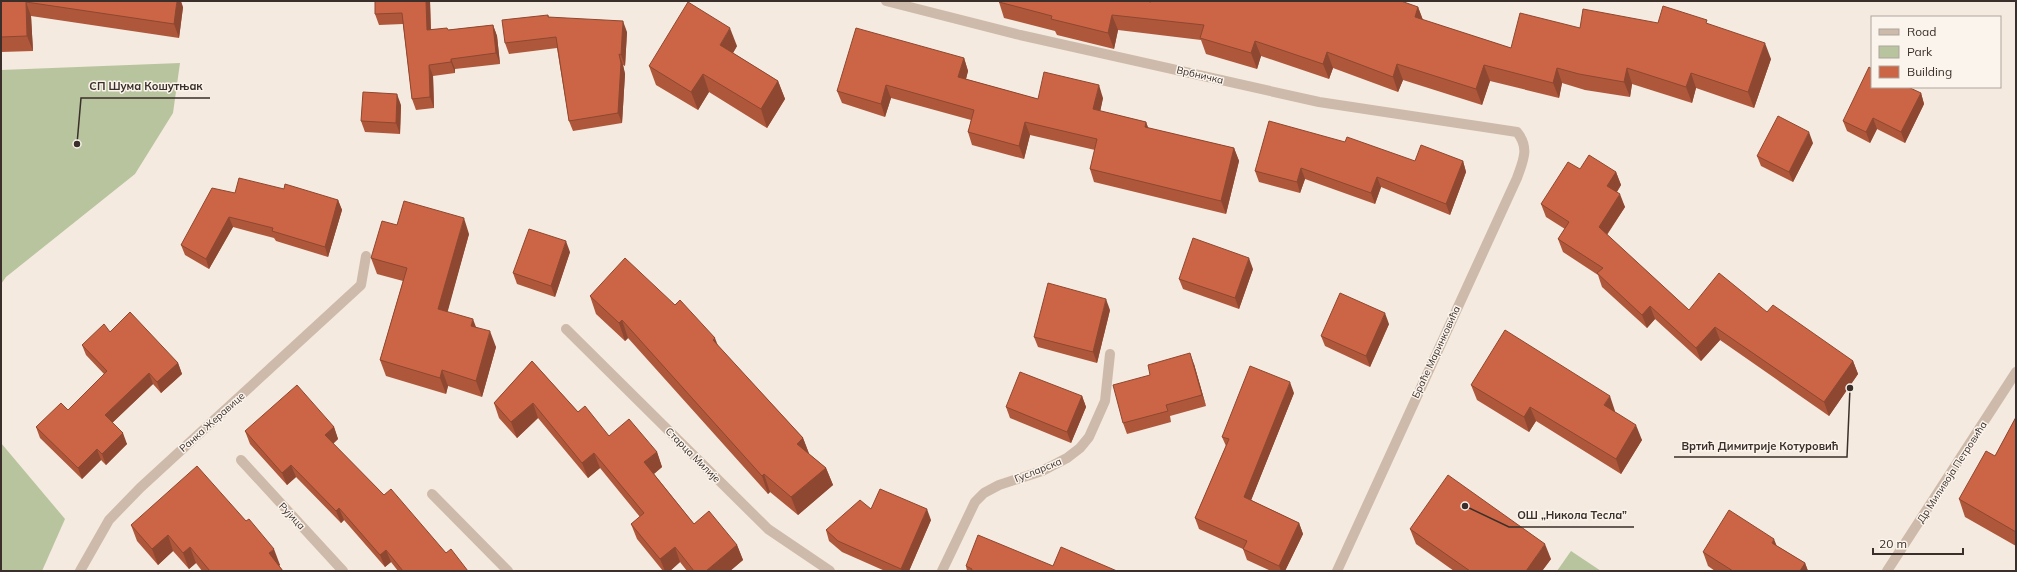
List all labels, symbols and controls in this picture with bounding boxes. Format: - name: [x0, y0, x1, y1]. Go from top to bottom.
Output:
- legend: [1871, 16, 2001, 88]
- text: Road: [1907, 24, 1936, 39]
- text: Park: [1907, 44, 1933, 59]
- street label: Врбничка: [1175, 63, 1225, 87]
- text: Building: [1907, 64, 1952, 79]
- callout: СП Шума Кошутњак: [81, 75, 210, 98]
- text: СП Шума Кошутњак: [89, 79, 203, 93]
- street label: Браће Маринковића: [1409, 304, 1463, 400]
- street label: Ранка Жеравице: [177, 389, 248, 455]
- street label: Др Миливоја Петровића: [1914, 419, 1990, 525]
- street label: Старца Милије: [663, 425, 724, 486]
- callout: Вртић Димитрије Котуровић: [1674, 434, 1847, 457]
- text: Вртић Димитрије Котуровић: [1681, 439, 1839, 453]
- street label: Гусларска: [1013, 455, 1063, 485]
- street label: Рујица: [276, 500, 308, 532]
- callout: ОШ „Никола Тесла”: [1509, 504, 1634, 527]
- text: ОШ „Никола Тесла”: [1517, 508, 1627, 522]
- scale bar: [1873, 530, 1963, 556]
- text: 20 m: [1879, 536, 1907, 551]

